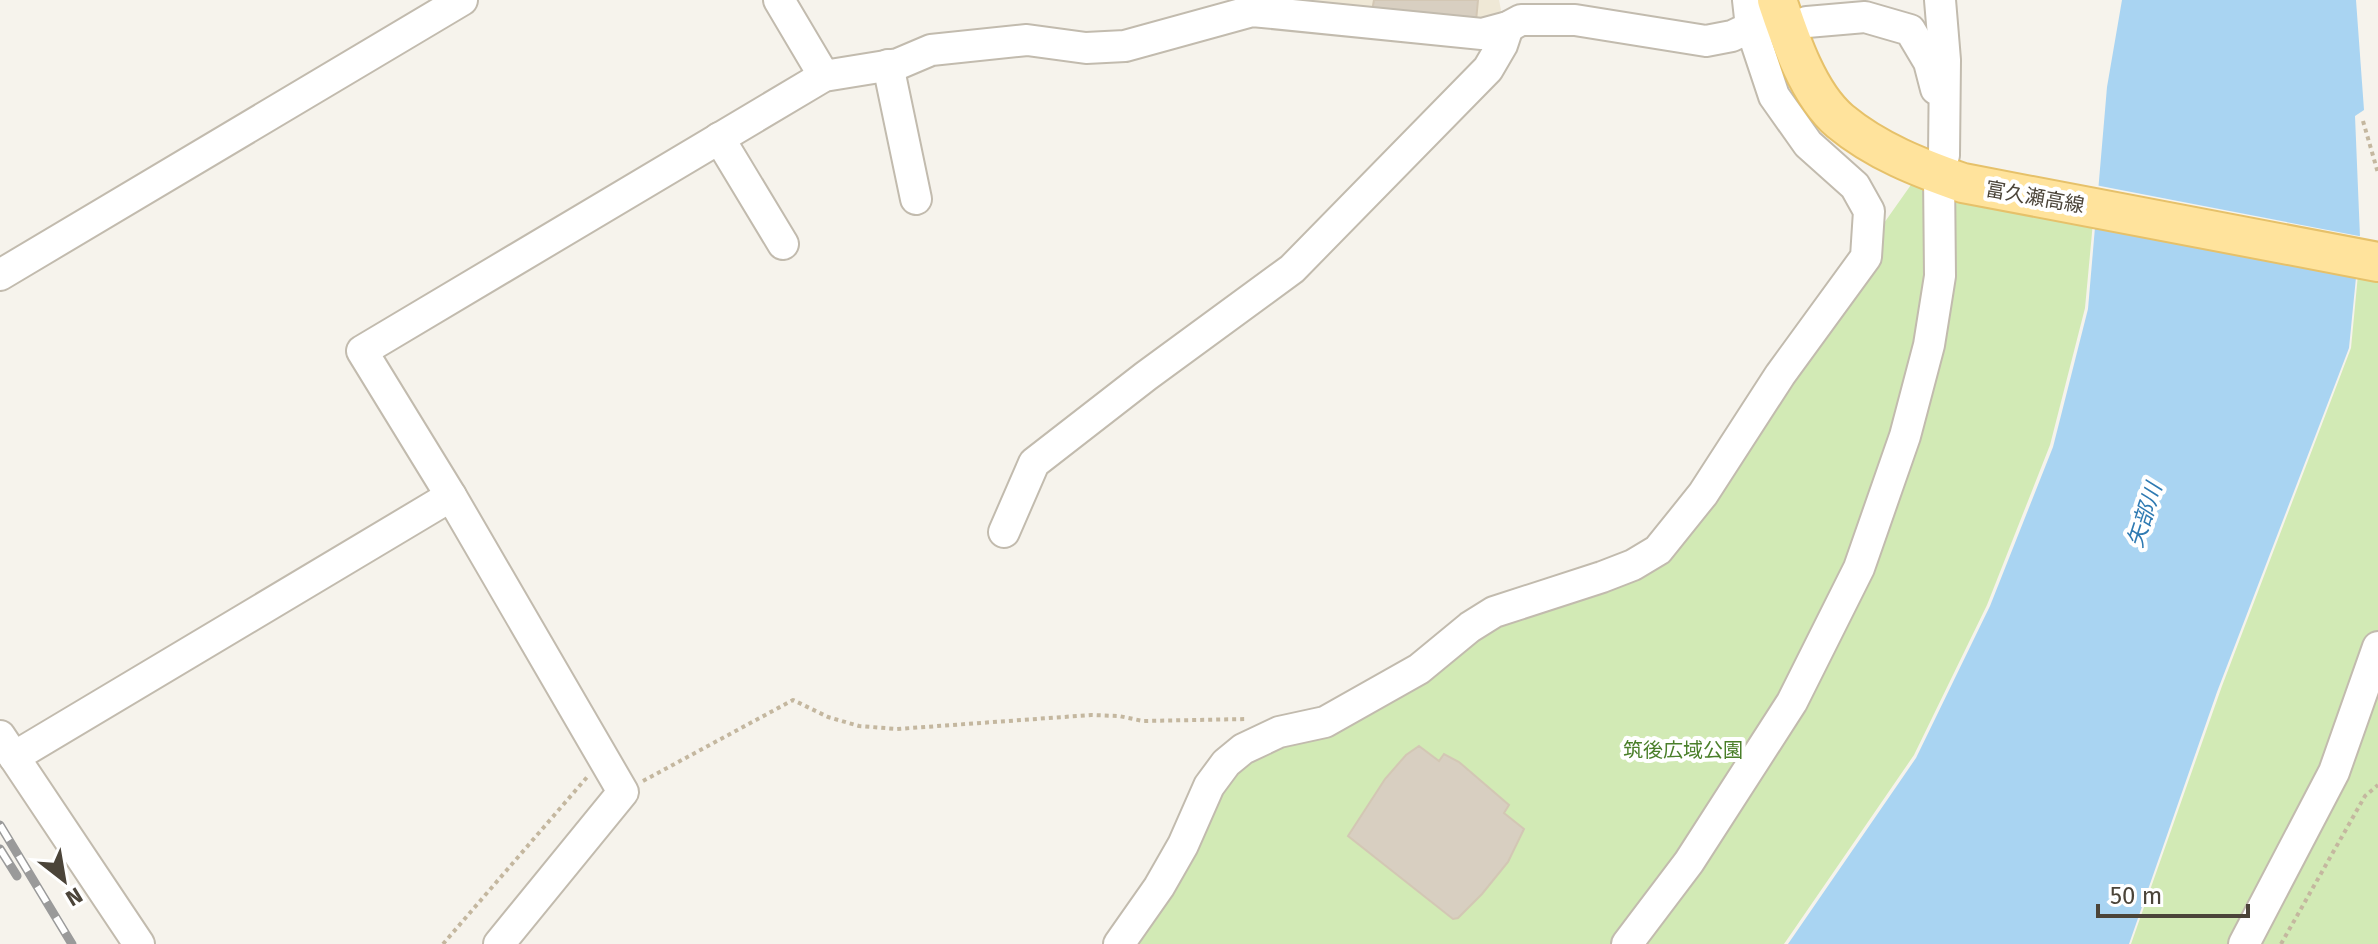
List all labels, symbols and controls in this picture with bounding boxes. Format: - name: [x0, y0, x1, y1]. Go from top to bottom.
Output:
- street label: 富久瀬高線: [1984, 176, 2086, 218]
- water label: 矢部川: [2121, 478, 2168, 551]
- park label: 筑後広域公園: [1623, 738, 1743, 762]
- north arrow: [24, 840, 104, 920]
- scale bar: [2098, 868, 2248, 918]
- text: N: [61, 881, 87, 912]
- text: 50 m: [2110, 882, 2162, 910]

